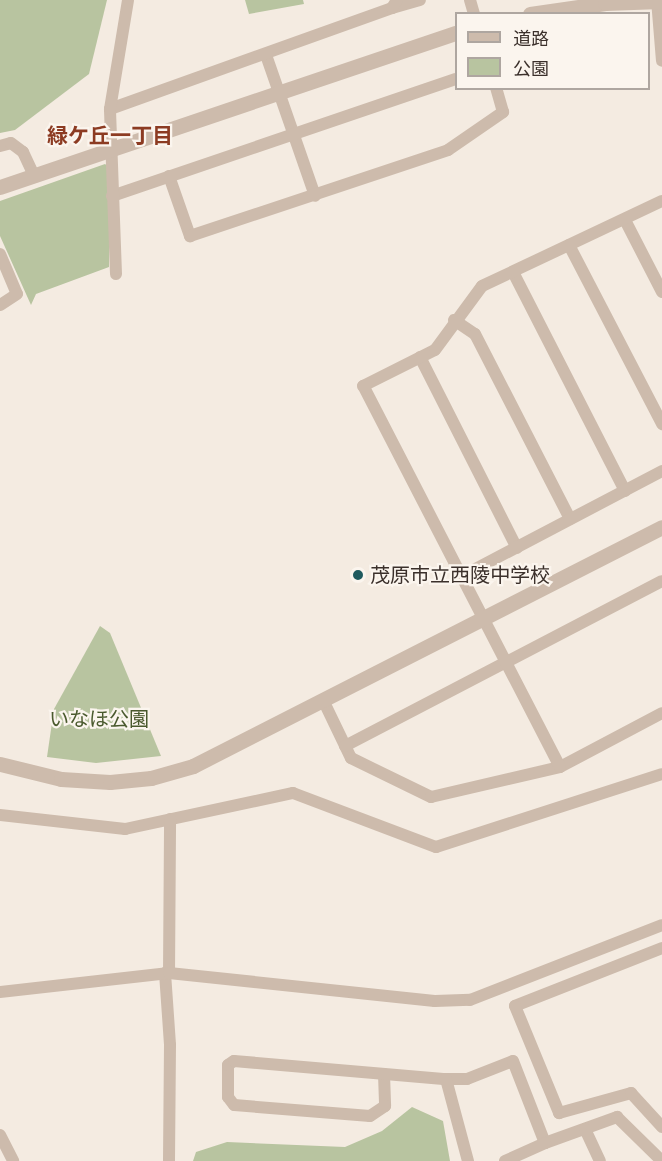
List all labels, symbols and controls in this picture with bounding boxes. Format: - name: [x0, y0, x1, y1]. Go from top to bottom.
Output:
- legend: [455, 12, 650, 90]
- text: 道路: [513, 27, 549, 50]
- text: 公園: [513, 57, 549, 80]
- district label: 緑ケ丘一丁目: [47, 123, 173, 149]
- place label: 茂原市立西陵中学校: [370, 563, 550, 587]
- marker: 茂原市立西陵中学校: [351, 568, 365, 582]
- park label: いなほ公園: [49, 707, 149, 731]

